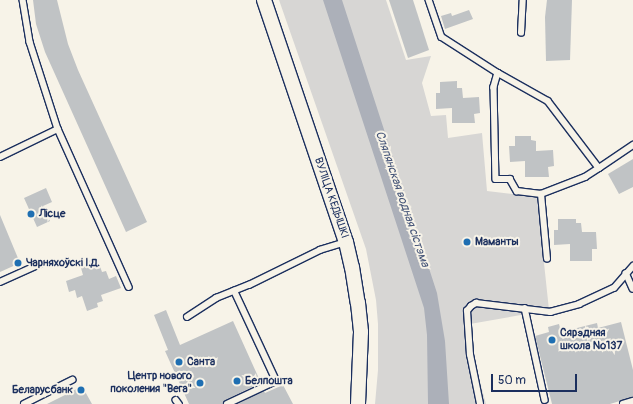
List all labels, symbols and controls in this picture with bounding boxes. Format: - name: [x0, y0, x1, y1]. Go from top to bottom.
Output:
- water label: Сляпянская водная сістэма: [372, 129, 432, 269]
- street label: ВУЛІЦА КЕДЫШКІ: [311, 156, 351, 240]
- place label: Лісце: [39, 207, 65, 221]
- marker: Лісце: [26, 209, 36, 219]
- place label: Маманты: [475, 235, 518, 249]
- marker: Маманты: [462, 237, 472, 247]
- place label: Чарняхоўскі І.Д.: [26, 256, 100, 270]
- marker: Чарняхоўскі І.Д.: [13, 258, 23, 268]
- place label: Сярэдняя школа №137: [560, 327, 622, 353]
- marker: Сярэдняя школа №137: [547, 335, 557, 345]
- place label: Санта: [187, 355, 215, 369]
- marker: Санта: [174, 357, 184, 367]
- scale bar: [493, 366, 579, 392]
- place label: Центр нового поколения "Вега": [110, 370, 192, 396]
- text: 50 m: [498, 373, 526, 388]
- place label: Белпошта: [245, 374, 293, 388]
- marker: Белпошта: [232, 376, 242, 386]
- marker: Центр нового поколения "Вега": [195, 378, 205, 388]
- place label: Беларусбанк: [12, 383, 73, 397]
- marker: Беларусбанк: [76, 385, 86, 395]

